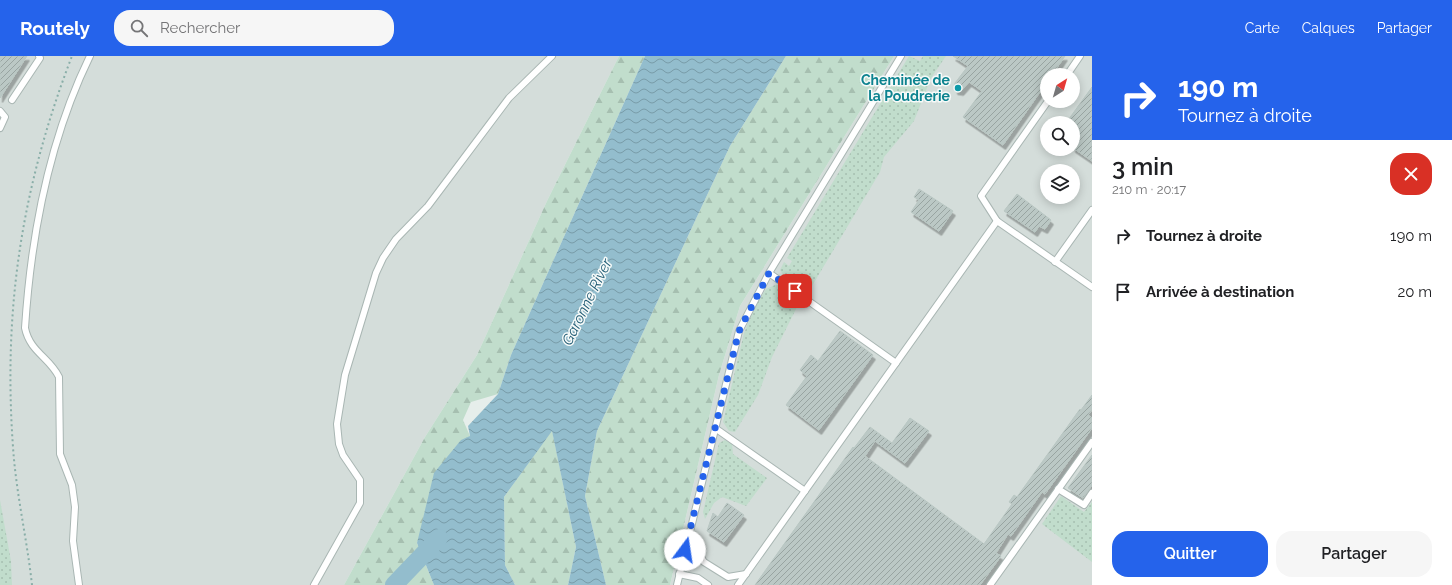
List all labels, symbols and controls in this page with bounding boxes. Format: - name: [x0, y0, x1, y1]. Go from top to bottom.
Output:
- search box: [114, 10, 394, 46]
- text: Routely: [20, 17, 90, 39]
- icon: search: [128, 17, 150, 39]
- text: Rechercher: [160, 19, 240, 37]
- text: Carte: [1245, 20, 1280, 36]
- text: Calques: [1302, 20, 1355, 36]
- text: Partager: [1377, 20, 1432, 36]
- north arrow: [1040, 68, 1080, 108]
- map controls: [1040, 68, 1080, 204]
- text: 190 m: [1178, 71, 1258, 104]
- place label: Cheminée de la Poudrerie: [861, 72, 951, 104]
- icon: right: [1112, 72, 1164, 124]
- marker: Cheminée de la Poudrerie: [953, 83, 963, 93]
- text: Tournez à droite: [1178, 105, 1312, 126]
- button: search: [1040, 116, 1080, 156]
- text: 3 min: [1112, 152, 1174, 181]
- button: close: [1390, 153, 1432, 195]
- button: layers: [1040, 164, 1080, 204]
- text: 210 m · 20:17: [1112, 182, 1186, 197]
- icon: right: [1112, 225, 1134, 247]
- text: Tournez à droite: [1146, 227, 1262, 245]
- text: 190 m: [1390, 227, 1432, 245]
- water label: Garonne River: [558, 255, 616, 348]
- pin: [778, 274, 812, 308]
- icon: arrive: [784, 280, 806, 302]
- icon: arrive: [1112, 281, 1134, 303]
- text: Arrivée à destination: [1146, 283, 1294, 301]
- text: 20 m: [1397, 283, 1432, 301]
- position arrow: [664, 529, 706, 571]
- button: Quitter: [1112, 531, 1268, 577]
- button: Partager: [1276, 531, 1432, 577]

